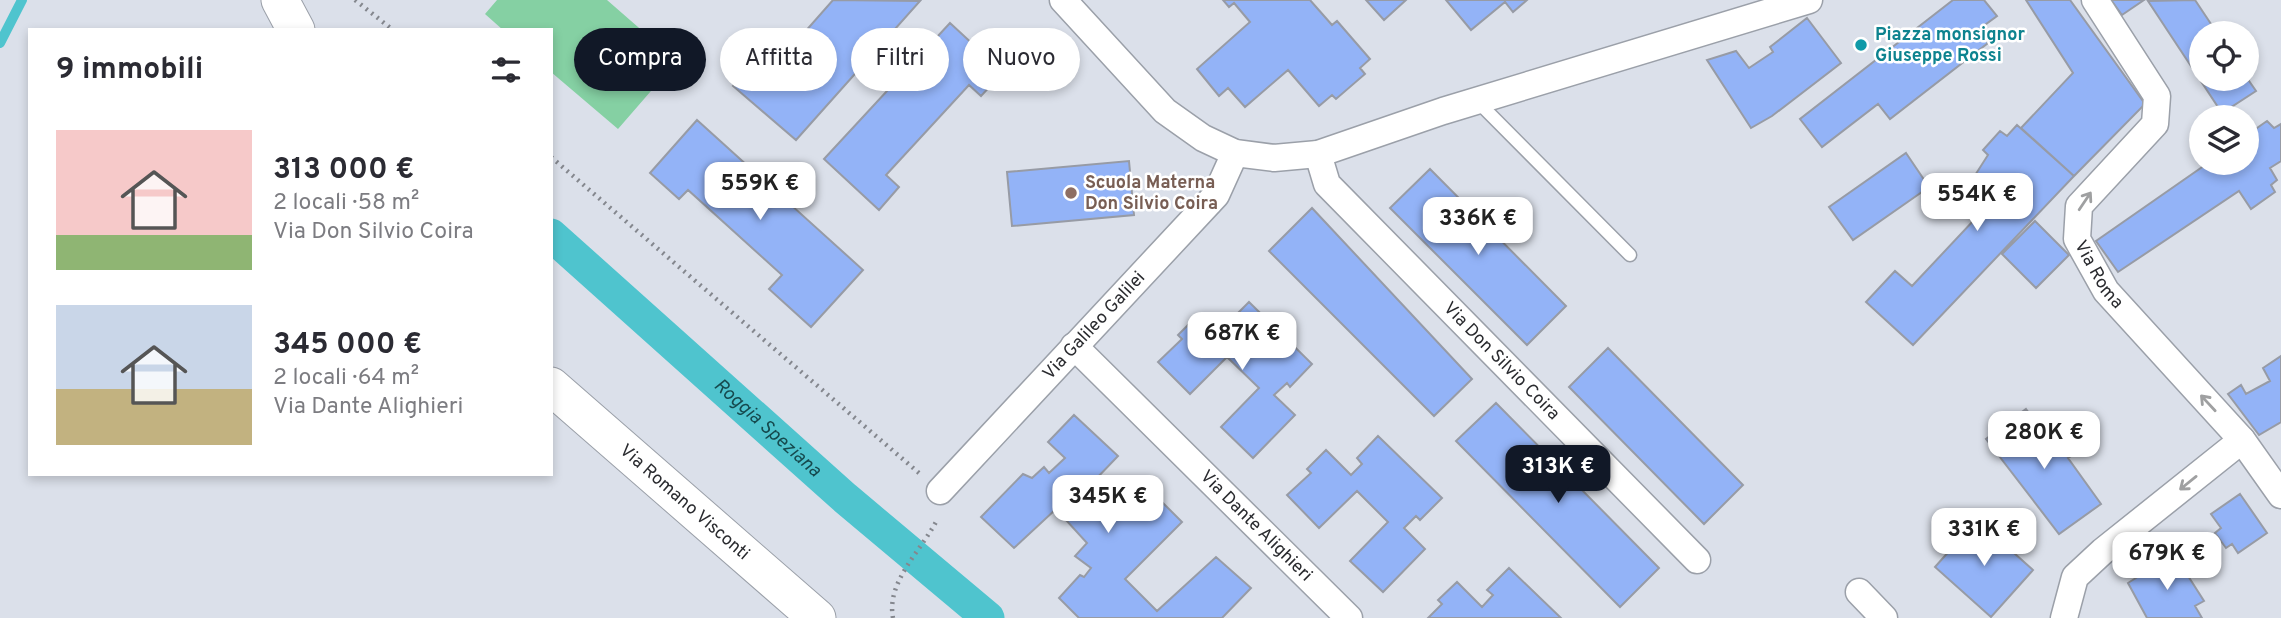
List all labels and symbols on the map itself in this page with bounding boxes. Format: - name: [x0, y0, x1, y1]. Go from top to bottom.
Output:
- place label: Piazza monsignor Giuseppe Rossi: [1875, 24, 2025, 68]
- marker: Piazza monsignor Giuseppe Rossi: [1853, 37, 1869, 53]
- pin: 559K €: [703, 162, 817, 222]
- place label: Scuola Materna Don Silvio Coira: [1085, 172, 1218, 216]
- pin: 554K €: [1920, 174, 2034, 233]
- marker: Scuola Materna Don Silvio Coira: [1063, 185, 1079, 201]
- one-way arrow: [2078, 191, 2093, 211]
- pin: 336K €: [1421, 198, 1535, 257]
- street label: Via Roma: [2069, 237, 2128, 314]
- street label: Via Galileo Galilei: [1038, 267, 1150, 385]
- street label: Via Don Silvio Coira: [1438, 297, 1565, 425]
- pin: 687K €: [1185, 312, 1299, 372]
- water label: Roggia Speziana: [708, 374, 826, 483]
- one-way arrow: [2200, 394, 2216, 412]
- pin: 280K €: [1987, 412, 2101, 471]
- street label: Via Romano Visconti: [615, 439, 754, 565]
- pin: 313K €: [1501, 446, 1615, 505]
- street label: Via Dante Alighieri: [1195, 465, 1317, 587]
- one-way arrow: [2180, 475, 2198, 490]
- pin: 345K €: [1051, 476, 1165, 535]
- pin: 331K €: [1927, 508, 2041, 568]
- pin: 679K €: [2110, 532, 2224, 592]

